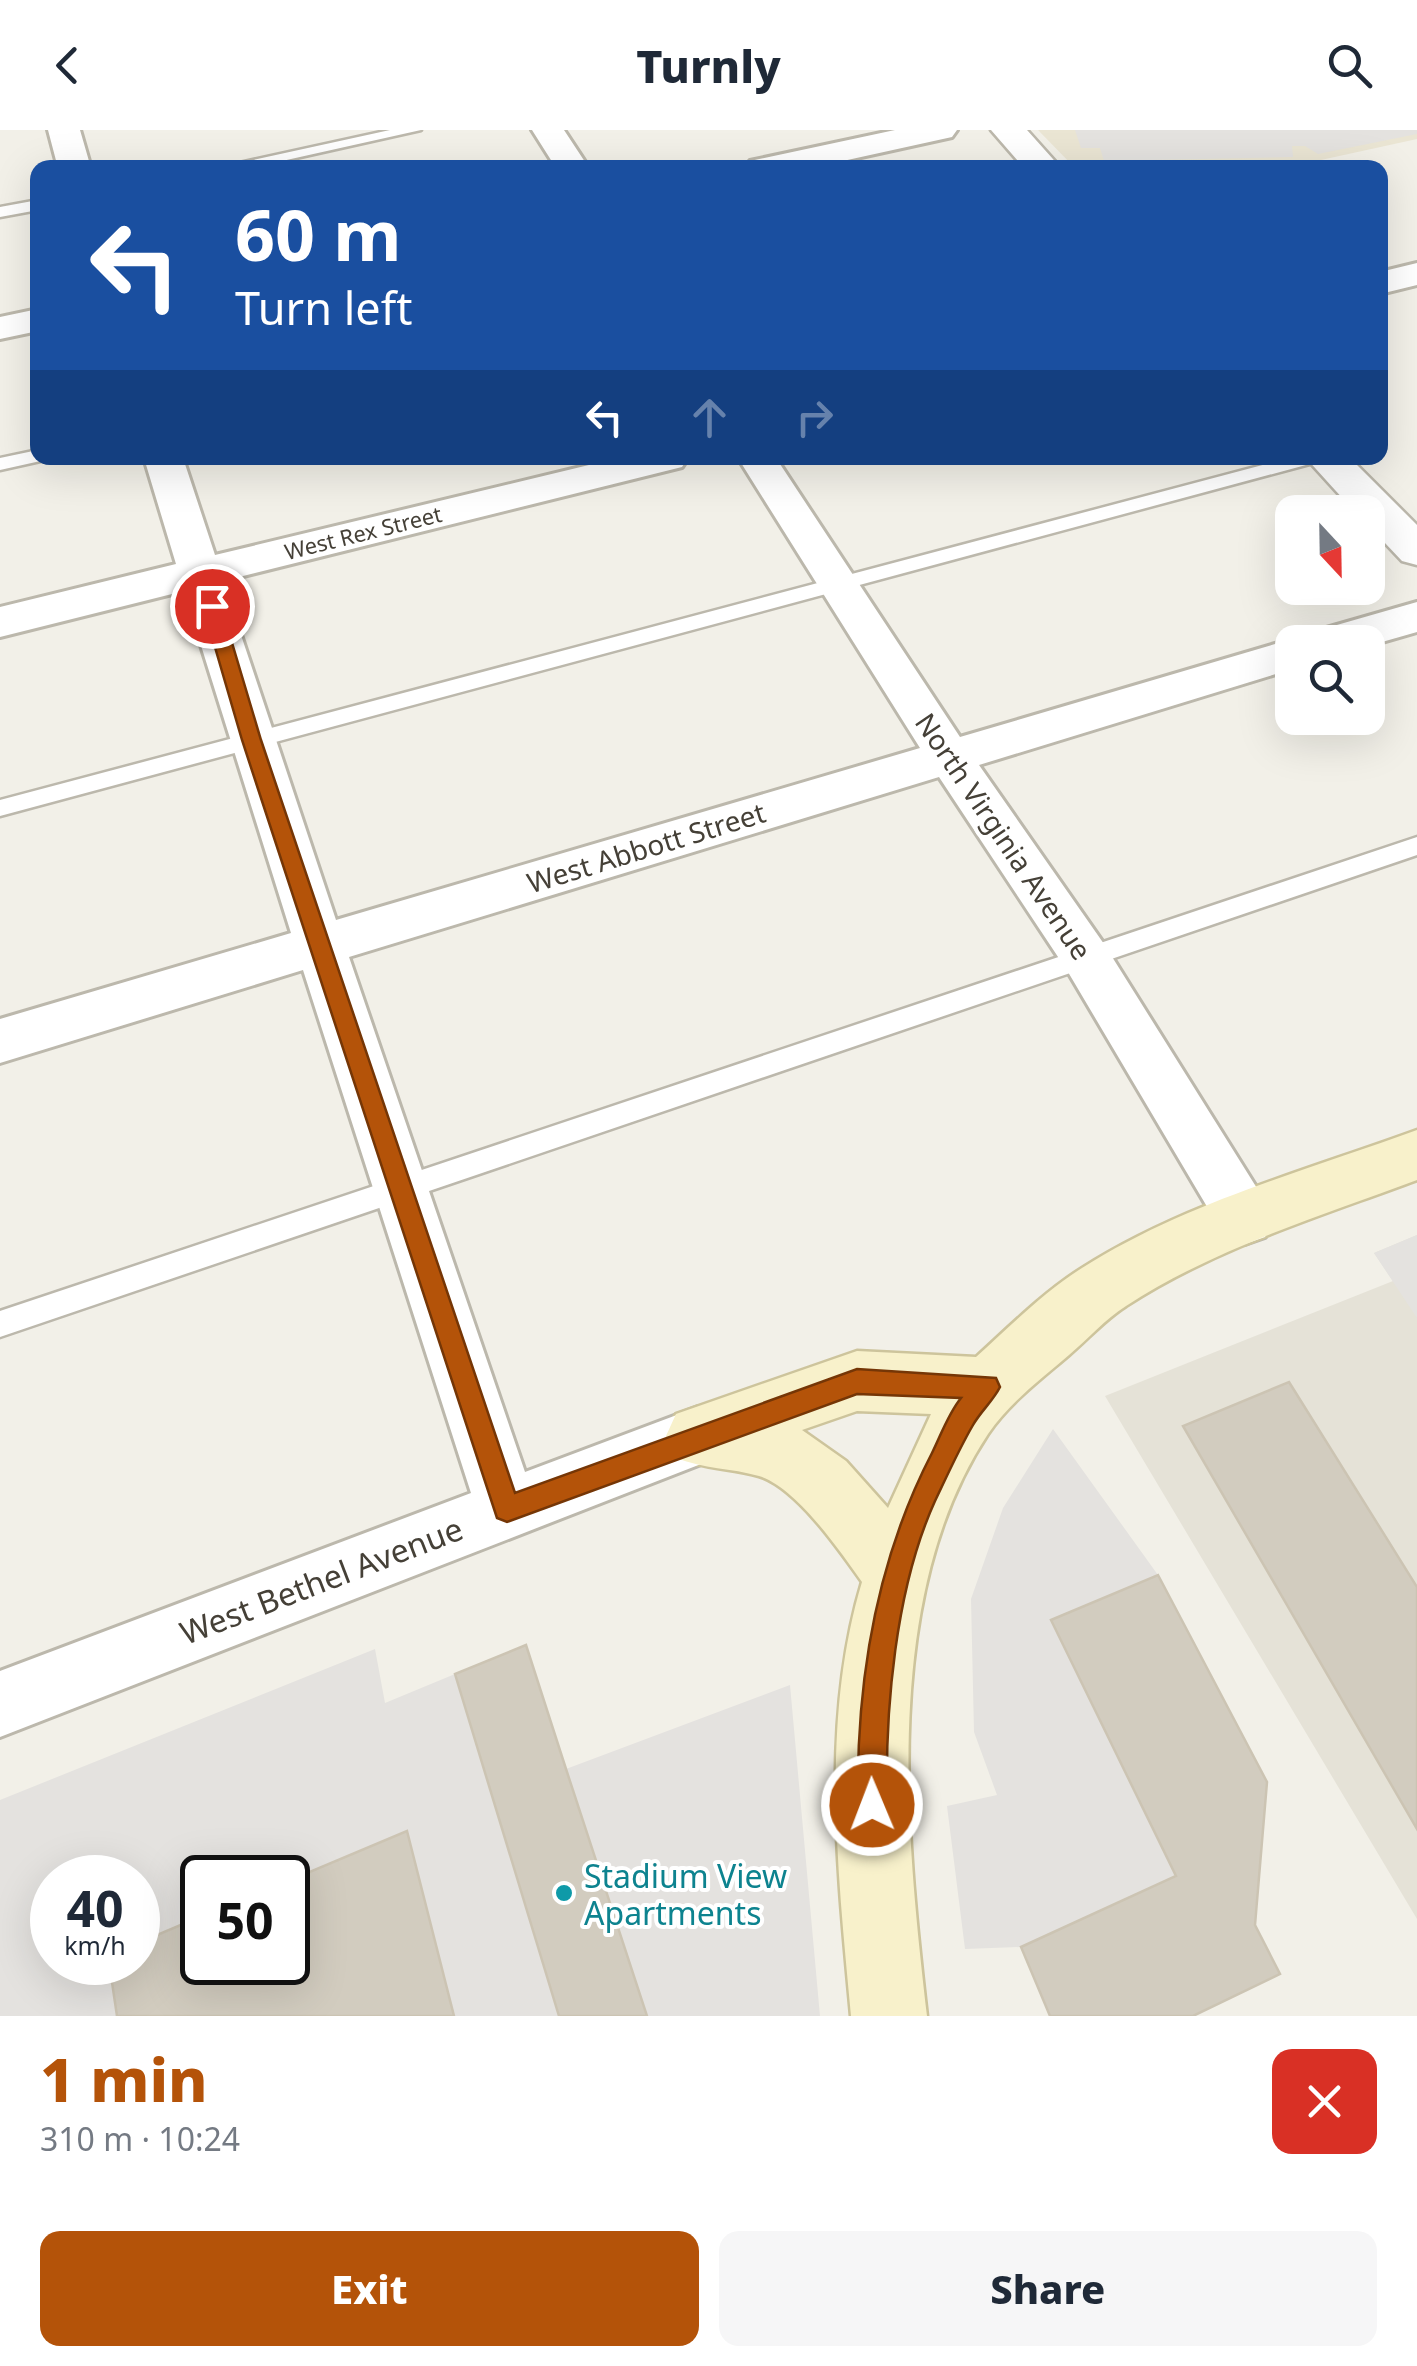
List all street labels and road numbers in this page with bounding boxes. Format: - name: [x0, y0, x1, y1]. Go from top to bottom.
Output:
- street label: West Rex Street: [281, 498, 445, 566]
- street label: North Virginia Avenue: [907, 705, 1101, 967]
- street label: West Abbott Street: [522, 793, 770, 901]
- street label: West Bethel Avenue: [173, 1506, 469, 1654]

